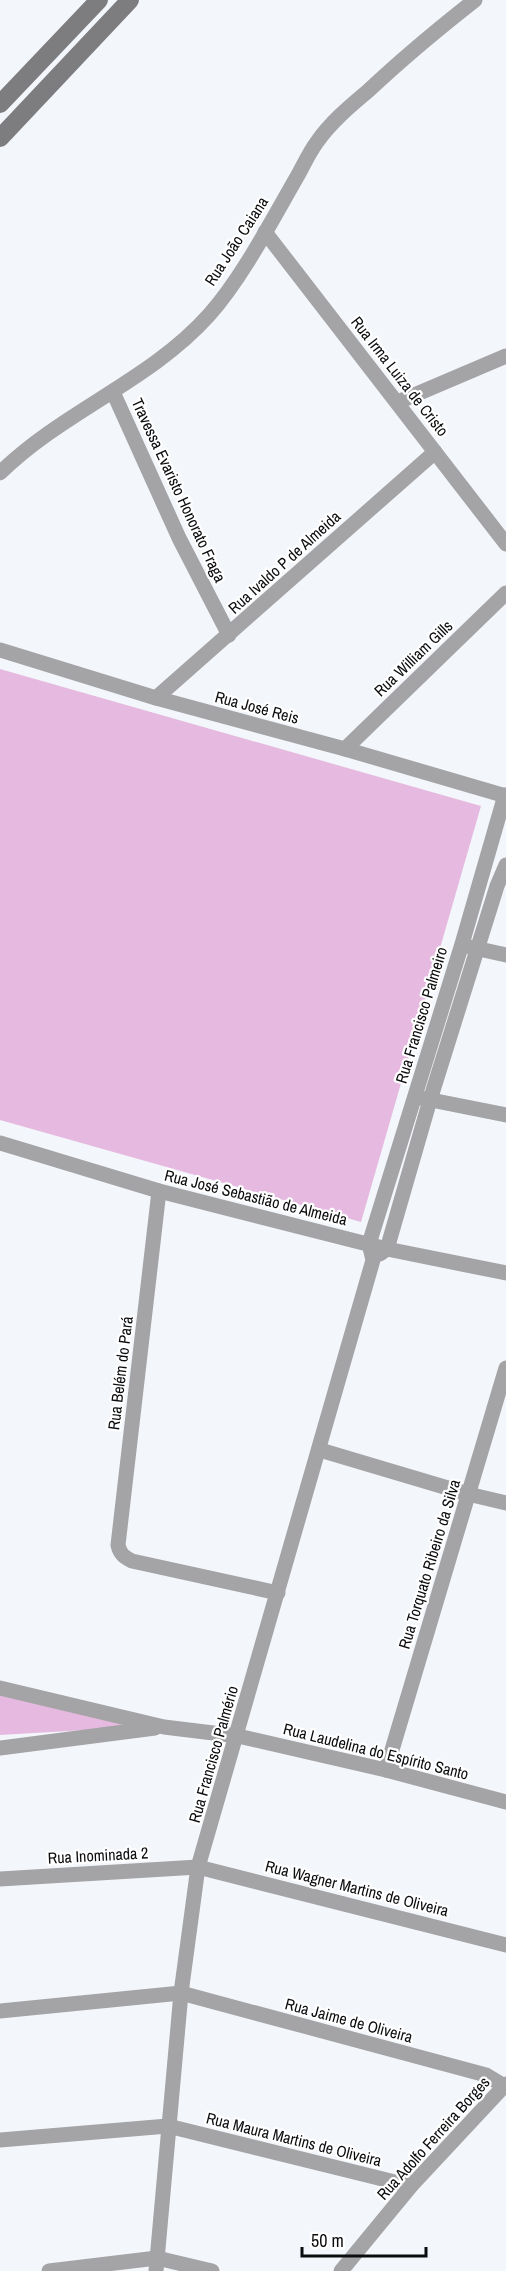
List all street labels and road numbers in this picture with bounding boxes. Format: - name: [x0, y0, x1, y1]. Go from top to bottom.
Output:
- street label: Rua João Caiana: [199, 192, 273, 290]
- street label: Rua Irma Luiza de Cristo: [346, 311, 454, 441]
- street label: Travessa Evaristo Honorato Fraga: [127, 394, 232, 586]
- street label: Rua Ivaldo P de Almeida: [223, 505, 345, 618]
- street label: Rua William Gills: [369, 615, 457, 701]
- street label: Rua José Reis: [213, 685, 301, 729]
- street label: Rua Francisco Palmeiro: [390, 944, 452, 1086]
- street label: Rua José Sebastião de Almeida: [162, 1164, 350, 1231]
- street label: Rua Belém do Pará: [102, 1314, 138, 1431]
- street label: Rua Torquato Ribeiro da Silva: [393, 1476, 465, 1652]
- street label: Rua Francisco Palmério: [183, 1683, 243, 1825]
- street label: Rua Laudelina do Espírito Santo: [281, 1717, 471, 1785]
- street label: Rua Inominada 2: [47, 1841, 149, 1869]
- street label: Rua Wagner Martins de Oliveira: [263, 1855, 452, 1922]
- street label: Rua Jaime de Oliveira: [283, 1992, 416, 2048]
- street label: Rua Adolfo Ferreira Borges: [372, 2072, 494, 2204]
- street label: Rua Maura Martins de Oliveira: [204, 2107, 385, 2172]

